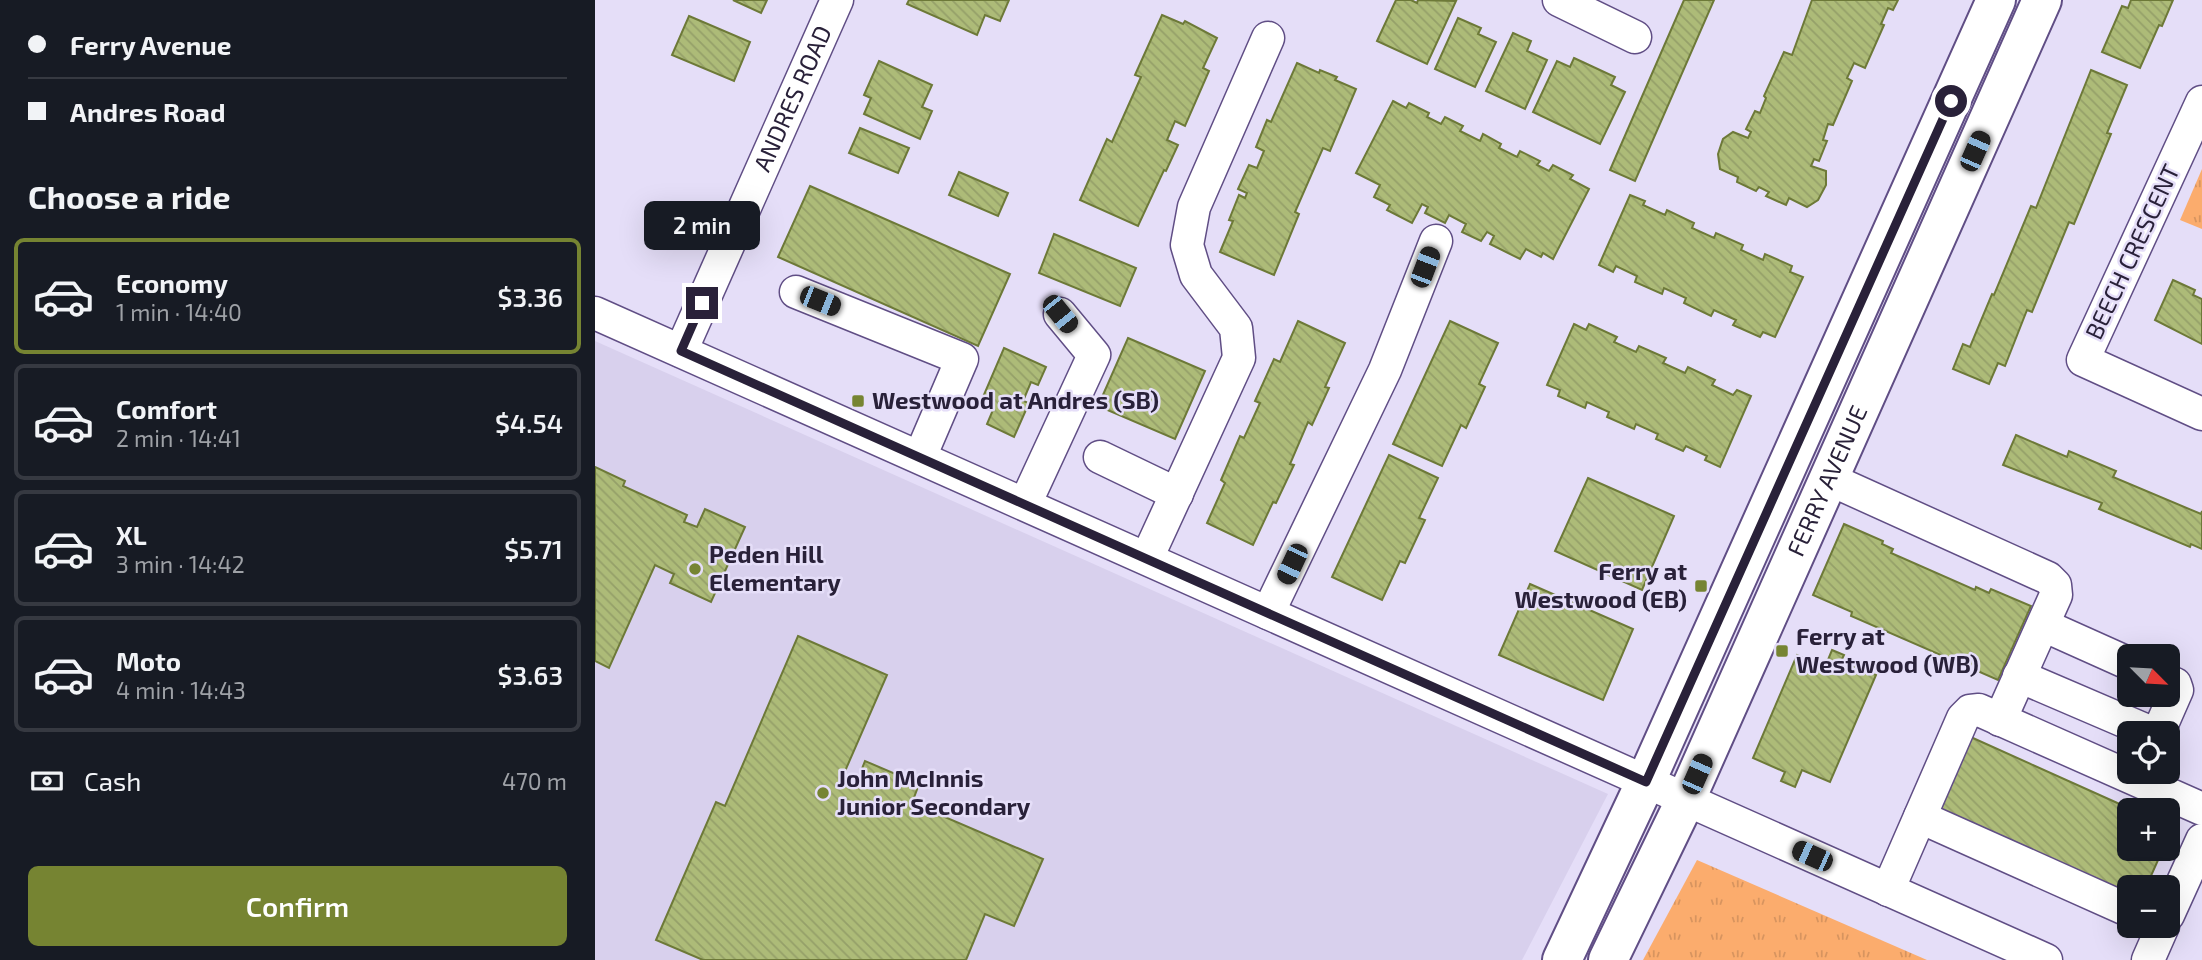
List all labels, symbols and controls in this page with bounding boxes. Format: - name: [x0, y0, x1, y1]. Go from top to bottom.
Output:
- street label: ANDRES ROAD: [747, 21, 837, 176]
- text: Ferry Avenue: [70, 29, 231, 60]
- route start: [1935, 85, 1967, 117]
- text: Andres Road: [70, 96, 225, 127]
- car: [1957, 128, 1994, 174]
- street label: BEECH CRESCENT: [2078, 159, 2185, 344]
- text: Choose a ride: [28, 177, 231, 215]
- callout: 2 min: [644, 202, 760, 250]
- text: 2 min: [673, 211, 731, 239]
- car: [1408, 244, 1443, 290]
- icon: car: [32, 265, 95, 328]
- text: Economy: [116, 267, 228, 298]
- text: $3.36: [498, 281, 563, 312]
- car: [797, 283, 844, 319]
- route end: [686, 287, 718, 319]
- car: [1039, 291, 1082, 337]
- text: 1 min · 14:40: [116, 298, 242, 326]
- place label: Westwood at Andres (SB): [872, 385, 1159, 414]
- icon: car: [32, 391, 95, 454]
- text: Comfort: [116, 393, 217, 424]
- marker: Westwood at Andres (SB): [850, 393, 866, 409]
- street label: FERRY AVENUE: [1780, 400, 1873, 560]
- text: $4.54: [495, 407, 563, 438]
- text: 2 min · 14:41: [116, 424, 241, 452]
- icon: car: [32, 517, 95, 580]
- text: XL: [116, 519, 147, 550]
- text: $5.71: [504, 533, 563, 564]
- place label: Peden Hill Elementary: [709, 539, 841, 596]
- car: [1274, 541, 1311, 587]
- text: 3 min · 14:42: [116, 550, 245, 578]
- place label: Ferry at Westwood (EB): [1515, 556, 1687, 613]
- marker: Peden Hill Elementary: [687, 561, 703, 577]
- marker: Ferry at Westwood (EB): [1693, 578, 1709, 594]
- place label: Ferry at Westwood (WB): [1796, 621, 1979, 678]
- icon: car: [32, 643, 95, 706]
- marker: Ferry at Westwood (WB): [1774, 643, 1790, 659]
- north arrow: [2117, 644, 2181, 707]
- map controls: [2117, 644, 2180, 938]
- text: Moto: [116, 645, 181, 676]
- text: $3.63: [498, 659, 563, 690]
- text: 4 min · 14:43: [116, 676, 246, 704]
- button: locate: [2117, 721, 2180, 784]
- car: [1679, 751, 1716, 797]
- icon: cash: [28, 762, 66, 800]
- place label: John McInnis Junior Secondary: [837, 763, 1031, 820]
- text: Cash: [84, 765, 141, 796]
- text: 470 m: [502, 767, 567, 795]
- marker: John McInnis Junior Secondary: [815, 785, 831, 801]
- button: +: [2117, 798, 2180, 861]
- car: [1789, 838, 1836, 874]
- button: Confirm: [28, 866, 567, 946]
- button: −: [2117, 875, 2180, 938]

